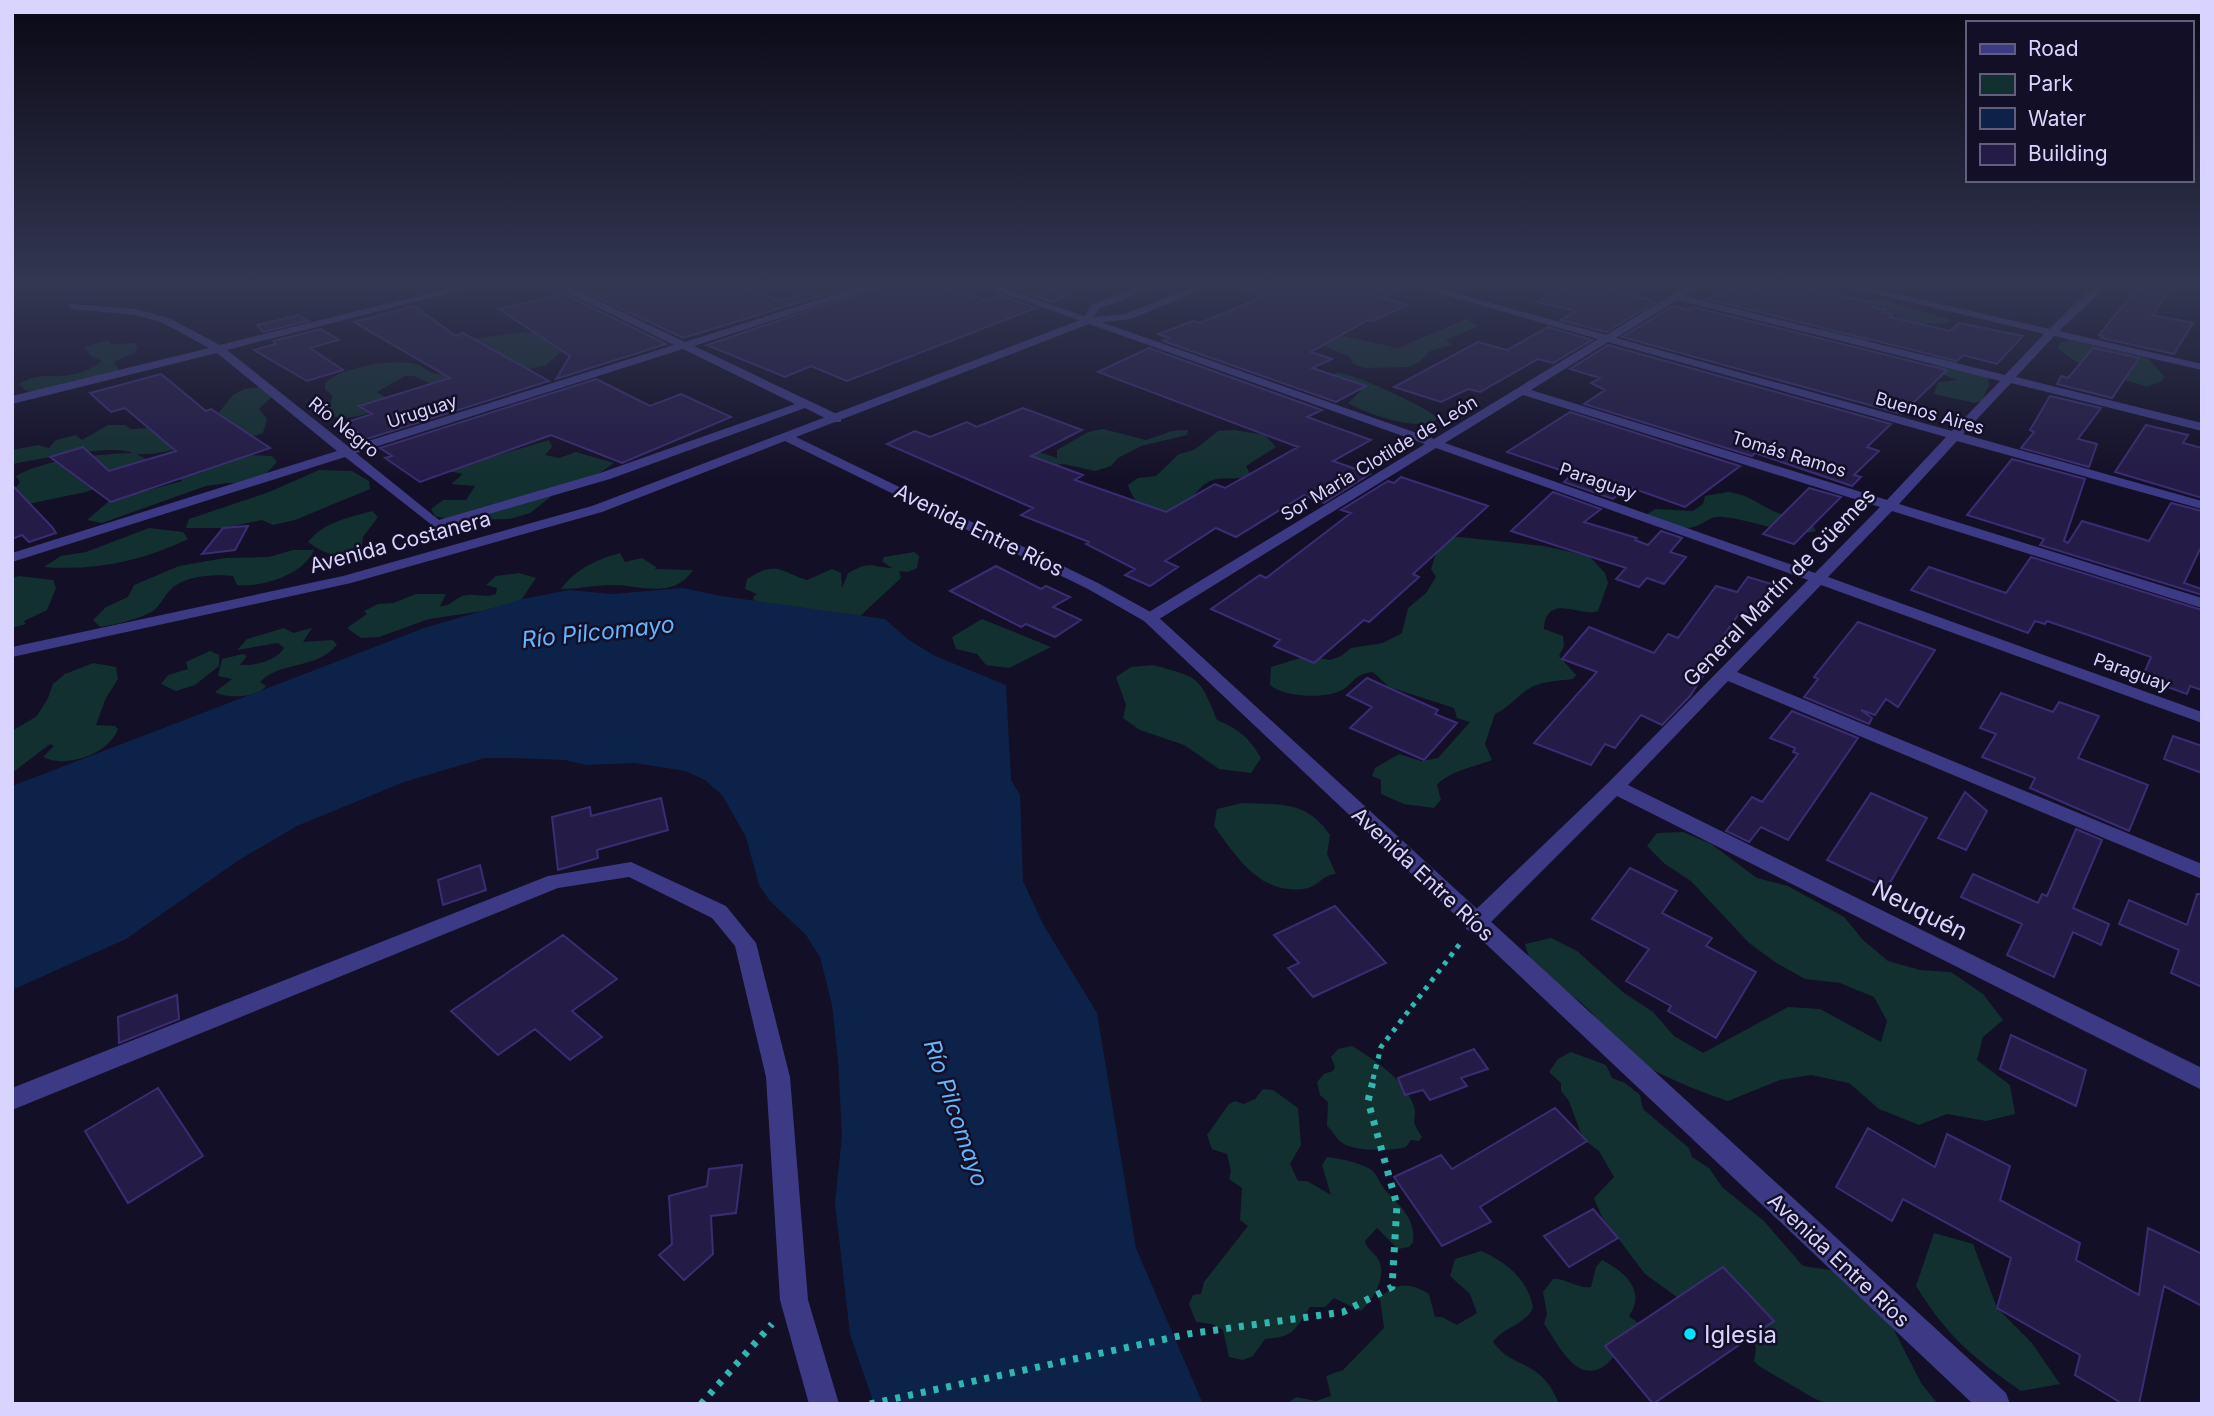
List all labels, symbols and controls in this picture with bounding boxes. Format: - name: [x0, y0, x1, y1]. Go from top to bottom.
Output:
- legend: [1966, 21, 2193, 182]
- text: Road: [2028, 36, 2079, 61]
- text: Park: [2028, 71, 2073, 96]
- text: Water: [2028, 106, 2086, 131]
- text: Building: [2028, 141, 2108, 166]
- street label: Buenos Aires: [1873, 387, 1987, 439]
- street label: Uruguay: [384, 390, 460, 432]
- street label: Sor Maria Clotilde de León: [1277, 391, 1481, 525]
- street label: Río Negro: [305, 392, 383, 462]
- street label: Tomás Ramos: [1729, 427, 1849, 481]
- street label: Paraguay: [1557, 458, 1639, 504]
- street label: Avenida Entre Ríos: [891, 478, 1067, 582]
- street label: General Martín de Güemes: [1678, 483, 1880, 691]
- street label: Avenida Costanera: [307, 506, 493, 578]
- water label: Río Pilcomayo: [520, 610, 676, 654]
- street label: Paraguay: [2091, 648, 2173, 696]
- street label: Avenida Entre Ríos: [1347, 802, 1499, 946]
- street label: Neuquén: [1867, 874, 1973, 946]
- water label: Río Pilcomayo: [918, 1036, 994, 1190]
- street label: Avenida Entre Ríos: [1763, 1188, 1915, 1332]
- place label: Iglesia: [1704, 1320, 1777, 1349]
- marker: Iglesia: [1682, 1326, 1698, 1342]

